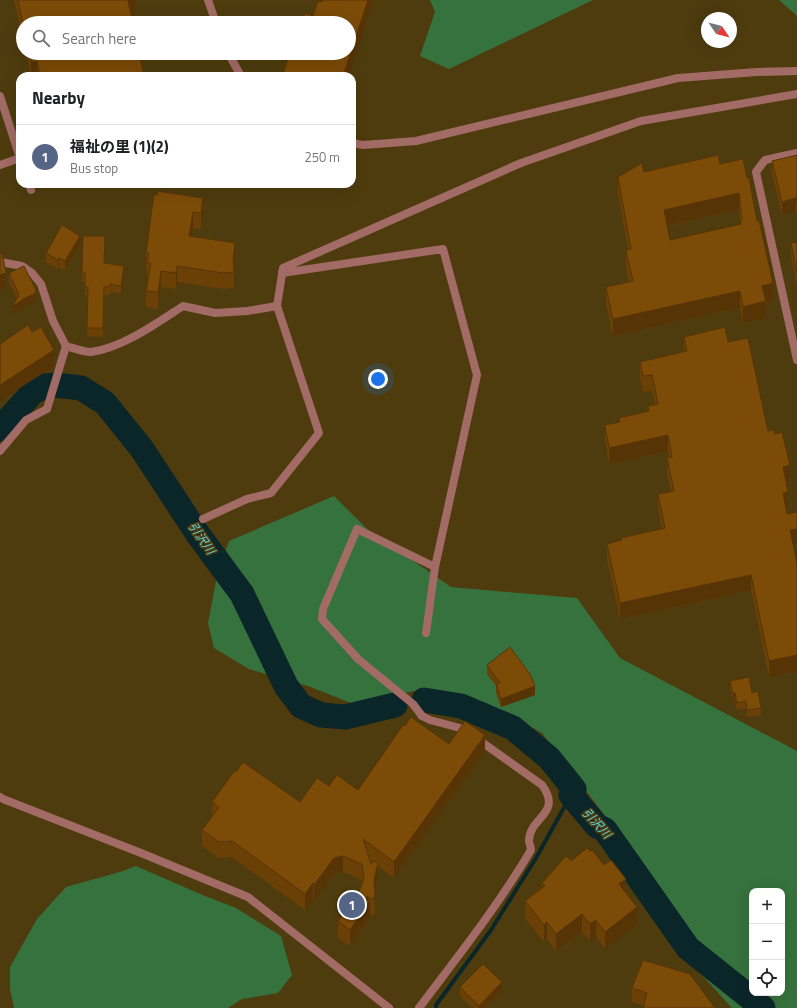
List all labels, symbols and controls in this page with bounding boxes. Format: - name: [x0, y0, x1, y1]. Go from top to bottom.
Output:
- north arrow: [701, 12, 737, 48]
- search box: [16, 16, 356, 60]
- icon: search: [30, 27, 52, 49]
- text: Search here: [62, 27, 136, 50]
- text: Nearby: [32, 85, 85, 111]
- text: 福祉の里 (1)(2): [70, 135, 169, 158]
- text: 1: [41, 147, 49, 167]
- text: 250 m: [304, 147, 340, 167]
- text: Bus stop: [70, 158, 118, 178]
- your location: [368, 369, 388, 389]
- water label: 引沢川: [184, 518, 221, 560]
- water label: 引沢川: [578, 803, 618, 844]
- map controls: [749, 888, 785, 996]
- button: +: [749, 888, 785, 924]
- pin: 1: [339, 890, 365, 920]
- button: −: [749, 924, 785, 960]
- button: locate: [749, 960, 785, 996]

